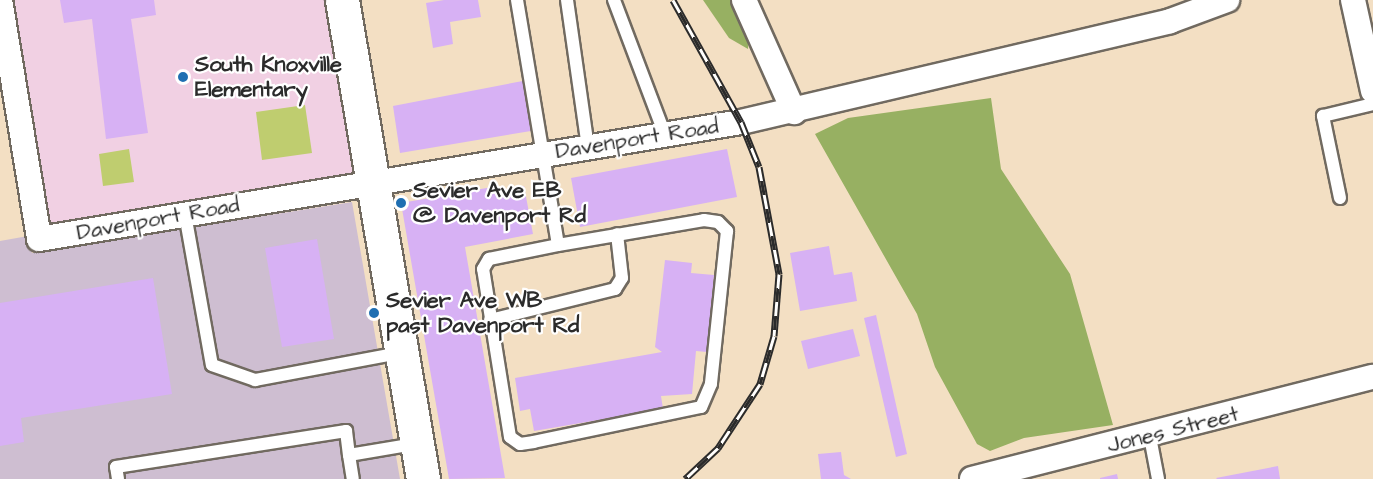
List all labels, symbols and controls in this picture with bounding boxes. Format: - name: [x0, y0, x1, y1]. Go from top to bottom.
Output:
- place label: South Knoxville Elementary: [195, 51, 342, 102]
- marker: South Knoxville Elementary: [176, 70, 190, 84]
- street label: Davenport Road: [554, 113, 720, 165]
- place label: Sevier Ave EB @ Davenport Rd: [413, 177, 586, 228]
- street label: Davenport Road: [75, 192, 241, 246]
- marker: Sevier Ave EB @ Davenport Rd: [394, 196, 408, 210]
- place label: Sevier Ave WB past Davenport Rd: [386, 287, 579, 338]
- marker: Sevier Ave WB past Davenport Rd: [367, 306, 381, 320]
- street label: Jones Street: [1104, 401, 1242, 459]

